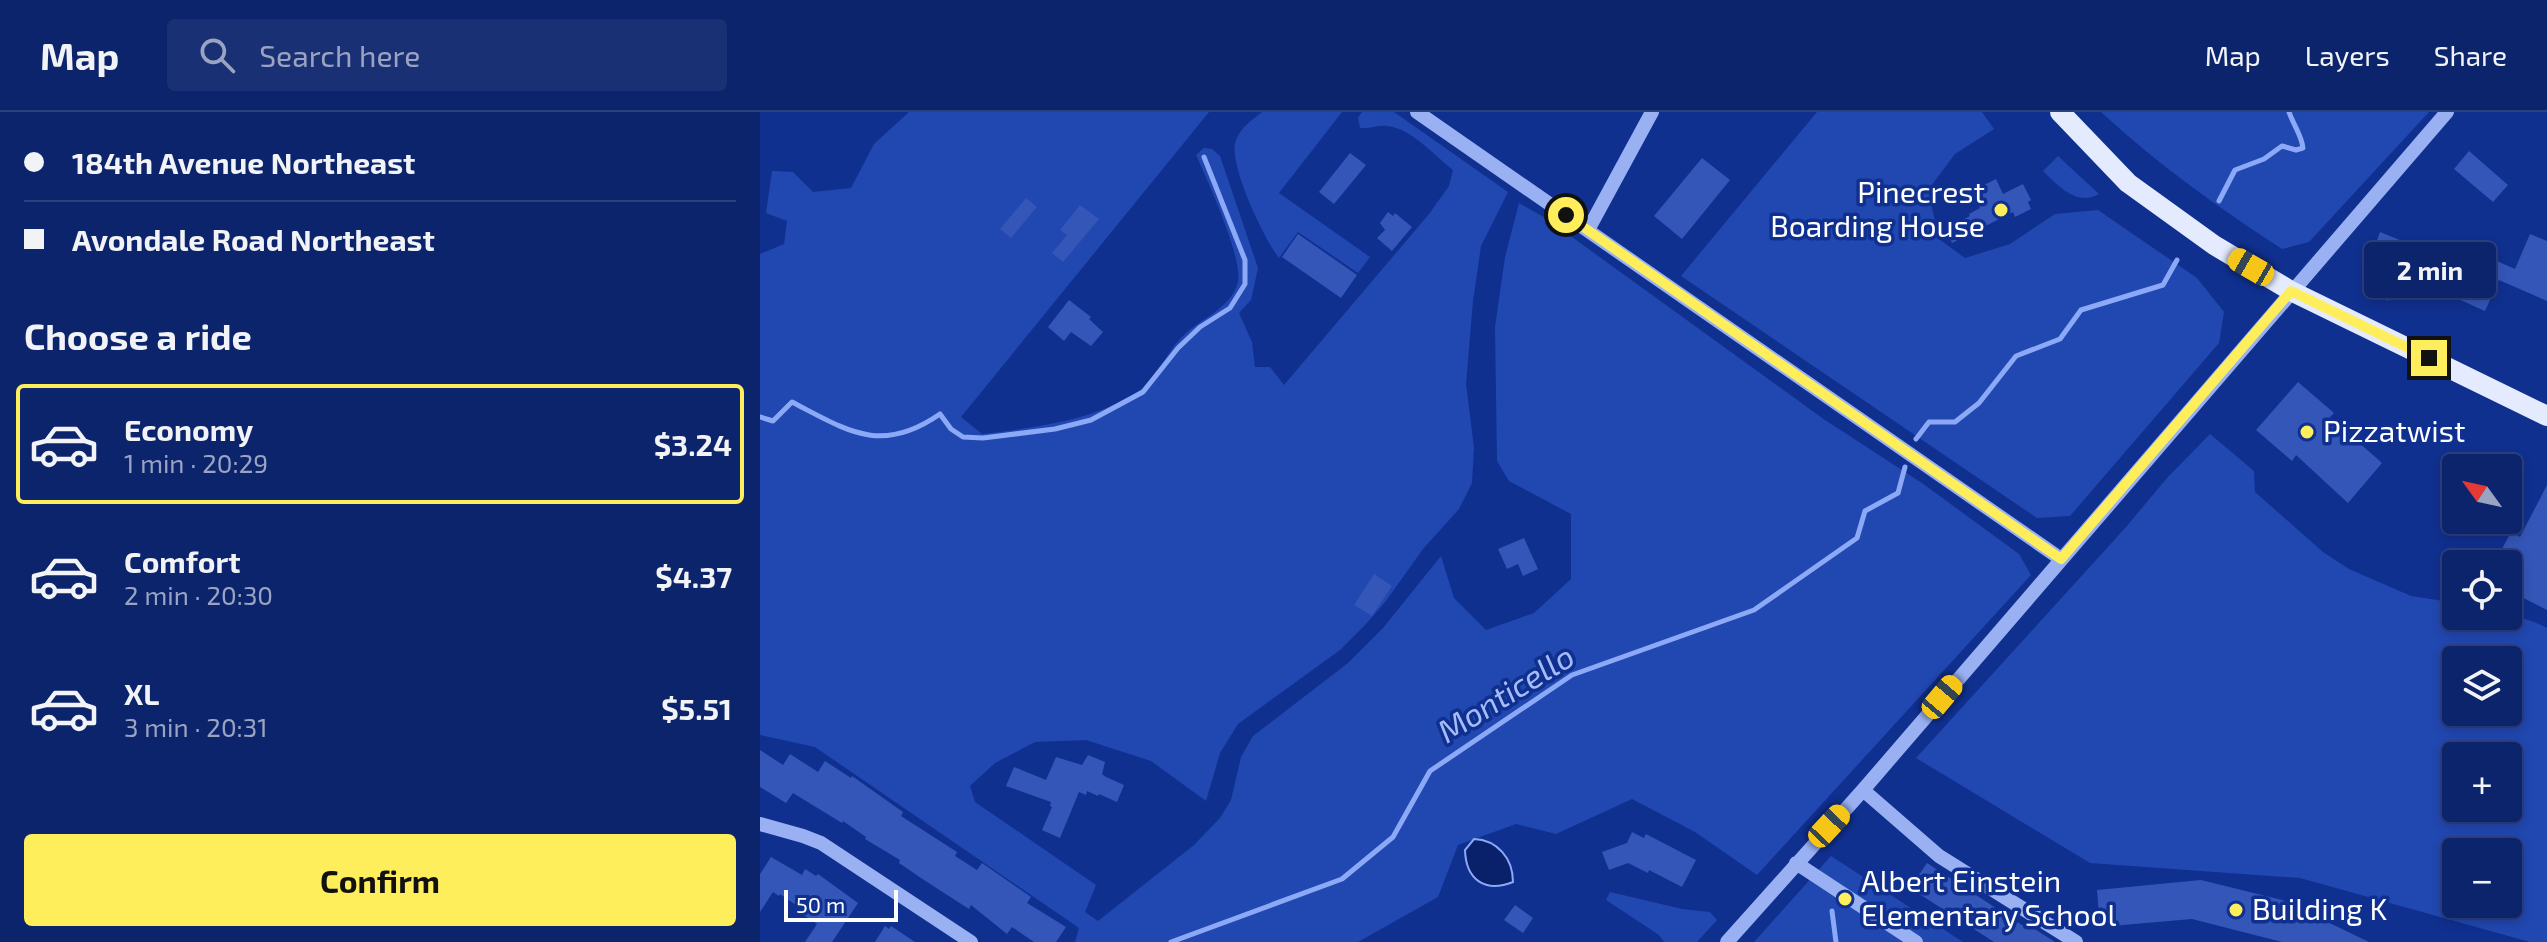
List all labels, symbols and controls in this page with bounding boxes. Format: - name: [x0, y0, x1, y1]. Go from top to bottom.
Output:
- search box: [167, 19, 727, 91]
- text: Map: [40, 32, 119, 78]
- icon: search: [195, 33, 239, 77]
- text: Search here: [259, 37, 420, 73]
- text: Map: [2205, 38, 2261, 72]
- text: Layers: [2305, 38, 2390, 72]
- text: Share: [2434, 38, 2507, 72]
- text: 184th Avenue Northeast: [72, 144, 415, 180]
- place label: Pinecrest Boarding House: [1770, 173, 1985, 243]
- route start: [1548, 197, 1584, 233]
- marker: Pinecrest Boarding House: [1992, 201, 2010, 219]
- text: Avondale Road Northeast: [72, 221, 435, 257]
- callout: 2 min: [2363, 242, 2495, 298]
- car: [2224, 245, 2278, 289]
- text: 2 min: [2397, 254, 2463, 285]
- text: Choose a ride: [24, 314, 252, 357]
- route end: [2411, 340, 2447, 376]
- icon: car: [28, 408, 100, 480]
- text: Economy: [124, 411, 253, 447]
- place label: Pizzatwist: [2323, 412, 2465, 448]
- marker: Pizzatwist: [2298, 423, 2316, 441]
- text: $3.24: [654, 426, 732, 462]
- text: 1 min · 20:29: [124, 447, 268, 478]
- north arrow: [2442, 454, 2522, 534]
- map controls: [2442, 454, 2522, 918]
- icon: car: [28, 540, 100, 612]
- text: Comfort: [124, 543, 241, 579]
- button: locate: [2442, 550, 2522, 630]
- text: $4.37: [655, 558, 732, 594]
- text: 2 min · 20:30: [124, 579, 273, 610]
- water label: Monticello: [1430, 635, 1580, 749]
- button: layers: [2442, 646, 2522, 726]
- car: [1917, 671, 1967, 723]
- icon: car: [28, 672, 100, 744]
- text: XL: [124, 675, 159, 711]
- text: $5.51: [661, 690, 732, 726]
- text: 3 min · 20:31: [124, 711, 268, 742]
- button: +: [2442, 742, 2522, 822]
- car: [1804, 800, 1854, 852]
- button: Confirm: [24, 834, 736, 926]
- button: −: [2442, 838, 2522, 918]
- place label: Albert Einstein Elementary School: [1861, 862, 2116, 932]
- scale bar: [784, 886, 898, 922]
- marker: Albert Einstein Elementary School: [1836, 890, 1854, 908]
- place label: Building K: [2252, 890, 2388, 926]
- text: 50 m: [796, 891, 845, 917]
- marker: Building K: [2227, 901, 2245, 919]

